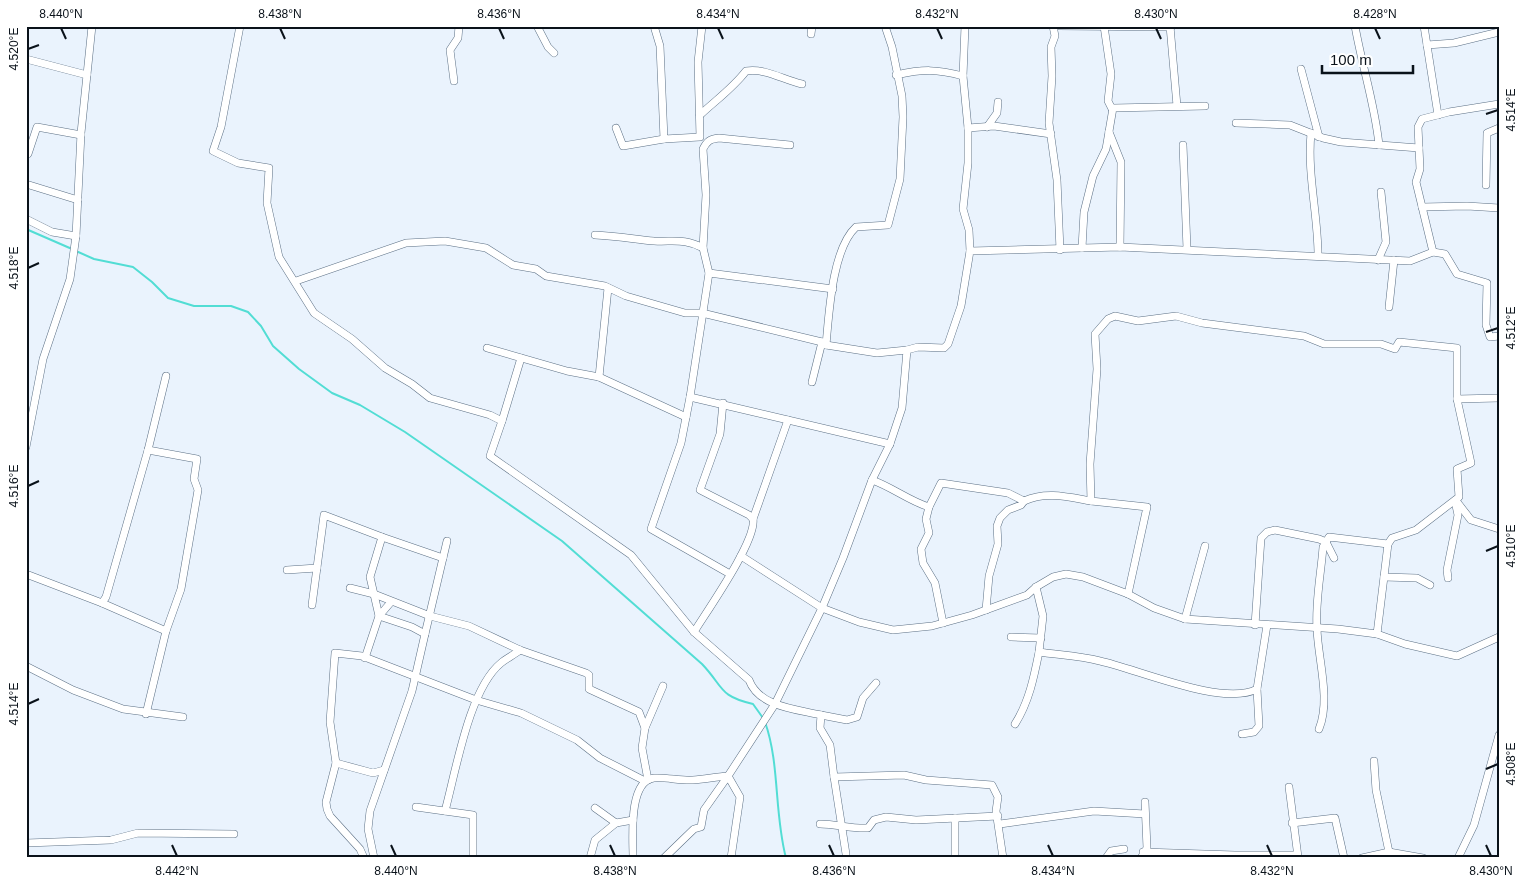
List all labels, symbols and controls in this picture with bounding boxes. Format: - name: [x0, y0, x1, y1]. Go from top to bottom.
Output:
- text: 8.440°N: [39, 7, 83, 21]
- text: 8.438°N: [258, 7, 302, 21]
- text: 8.436°N: [477, 7, 521, 21]
- text: 8.434°N: [696, 7, 740, 21]
- text: 8.432°N: [915, 7, 959, 21]
- text: 8.430°N: [1134, 7, 1178, 21]
- text: 8.428°N: [1353, 7, 1397, 21]
- text: 4.520°E: [7, 28, 21, 70]
- scale bar: [1322, 42, 1414, 74]
- text: 100 m: [1330, 51, 1372, 68]
- text: 4.514°E: [1504, 89, 1518, 131]
- text: 4.518°E: [7, 247, 21, 289]
- text: 4.512°E: [1504, 307, 1518, 349]
- text: 4.516°E: [7, 465, 21, 507]
- text: 4.510°E: [1504, 525, 1518, 567]
- text: 4.514°E: [7, 683, 21, 725]
- text: 4.508°E: [1504, 743, 1518, 785]
- text: 8.442°N: [155, 864, 199, 878]
- text: 8.440°N: [374, 864, 418, 878]
- text: 8.438°N: [593, 864, 637, 878]
- text: 8.436°N: [812, 864, 856, 878]
- text: 8.434°N: [1031, 864, 1075, 878]
- text: 8.432°N: [1250, 864, 1294, 878]
- text: 8.430°N: [1469, 864, 1513, 878]

